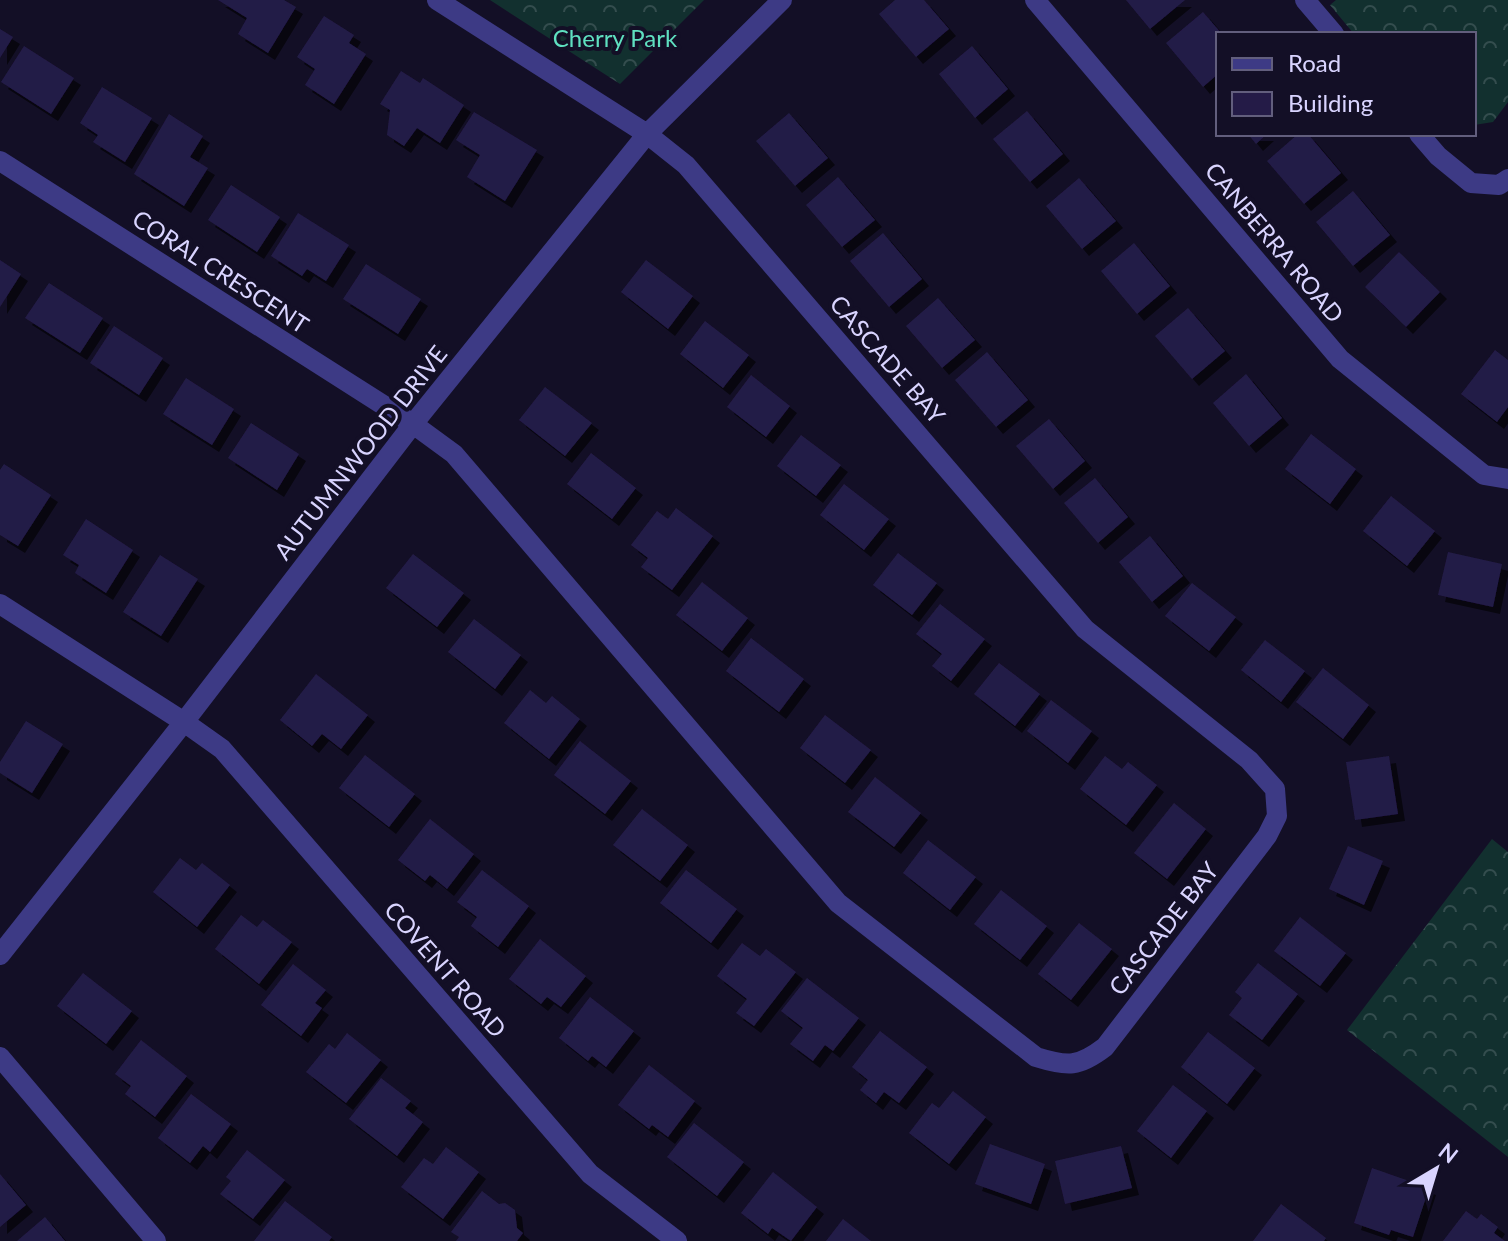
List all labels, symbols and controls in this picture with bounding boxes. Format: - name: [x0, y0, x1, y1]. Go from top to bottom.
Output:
- park label: Cherry Park: [553, 23, 678, 52]
- legend: [1216, 32, 1476, 136]
- text: Road: [1288, 48, 1341, 77]
- text: Building: [1288, 88, 1373, 117]
- street label: CANBERRA ROAD: [1200, 156, 1350, 328]
- street label: CORAL CRESCENT: [127, 203, 315, 339]
- street label: CASCADE BAY: [824, 289, 952, 429]
- street label: AUTUMNWOOD DRIVE: [267, 339, 453, 565]
- street label: CASCADE BAY: [1102, 856, 1224, 1000]
- street label: COVENT ROAD: [379, 895, 513, 1043]
- north arrow: [1396, 1129, 1476, 1209]
- text: N: [1434, 1137, 1464, 1169]

